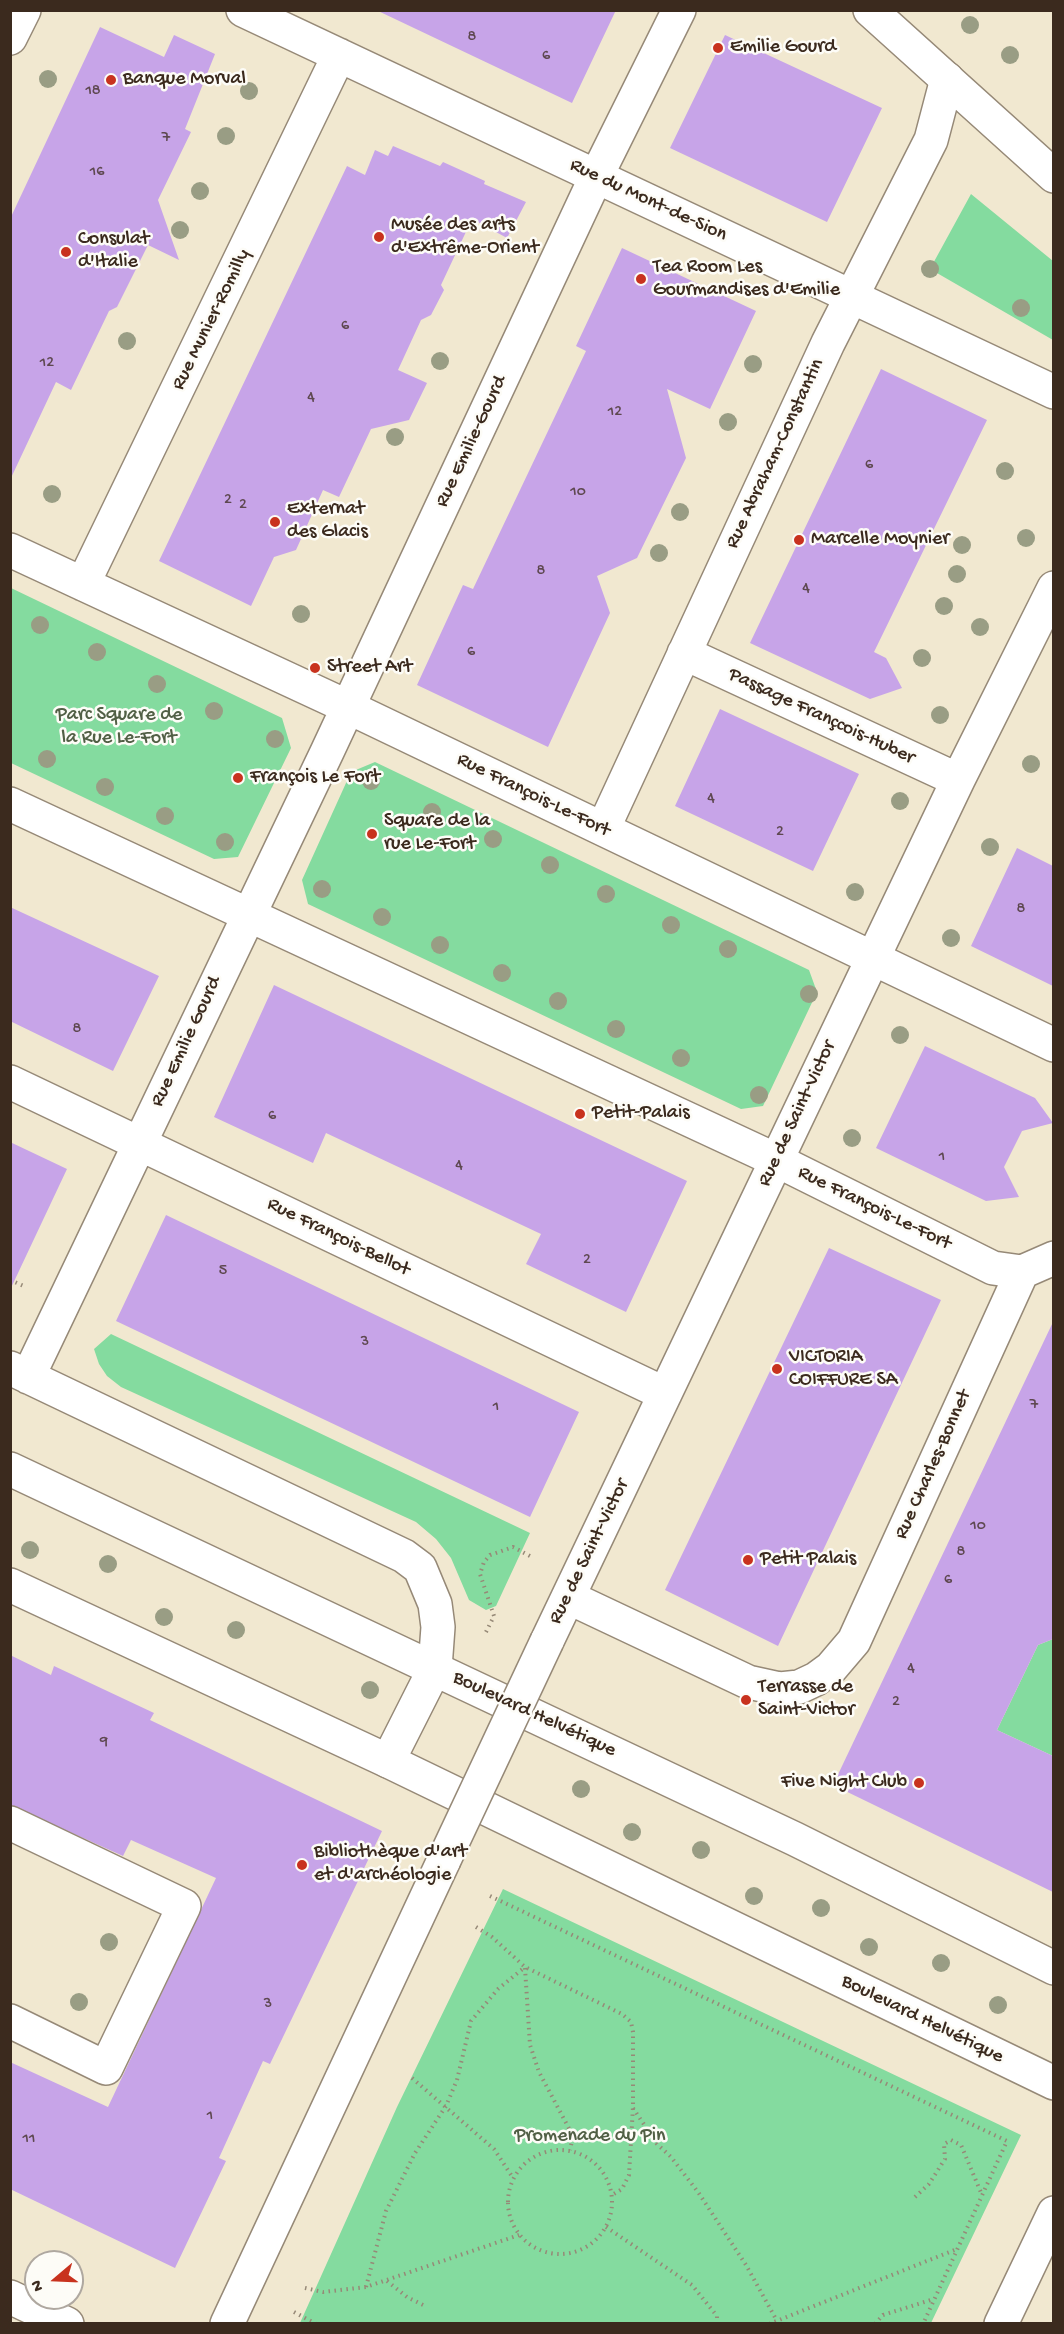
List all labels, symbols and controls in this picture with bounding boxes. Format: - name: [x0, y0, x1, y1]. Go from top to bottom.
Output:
- house number: 8: [468, 28, 476, 48]
- place label: Emilie Gourd: [730, 36, 836, 60]
- marker: Emilie Gourd: [711, 41, 725, 55]
- house number: 6: [542, 47, 550, 67]
- place label: Banque Morval: [123, 68, 246, 92]
- marker: Banque Morval: [104, 73, 118, 87]
- house number: 18: [85, 82, 101, 102]
- house number: 7: [162, 129, 170, 149]
- street label: Rue du Mont-de-Sion: [566, 154, 730, 248]
- house number: 16: [90, 163, 104, 183]
- place label: Musée des arts d'Extrême-Orient: [391, 214, 539, 261]
- place label: Consulat d'Italie: [78, 228, 149, 275]
- marker: Musée des arts d'Extrême-Orient: [372, 230, 386, 244]
- marker: Consulat d'Italie: [59, 245, 73, 259]
- street label: Rue Munier-Romilly: [168, 246, 256, 394]
- place label: Tea Room Les Gourmandises d'Emilie: [653, 256, 840, 303]
- marker: Tea Room Les Gourmandises d'Emilie: [634, 272, 648, 286]
- house number: 6: [341, 317, 349, 337]
- house number: 12: [40, 354, 54, 374]
- street label: Rue Abraham-Constantin: [721, 355, 831, 553]
- street label: Rue Emilie-Gourd: [431, 372, 513, 512]
- house number: 4: [307, 389, 315, 409]
- house number: 12: [608, 403, 622, 423]
- house number: 6: [865, 456, 873, 476]
- house number: 10: [570, 483, 586, 503]
- house number: 2: [224, 491, 232, 511]
- house number: 2: [239, 496, 247, 516]
- place label: Externat des Glacis: [287, 498, 368, 545]
- marker: Externat des Glacis: [268, 515, 282, 529]
- place label: Marcelle Moynier: [811, 528, 949, 552]
- marker: Marcelle Moynier: [792, 533, 806, 547]
- house number: 8: [537, 562, 545, 582]
- house number: 4: [802, 580, 810, 600]
- house number: 6: [467, 643, 475, 663]
- place label: Street Art: [327, 656, 412, 680]
- marker: Street Art: [308, 661, 322, 675]
- street label: Passage Françcois-Huber: [724, 663, 918, 771]
- park label: Parc Square de la Rue Le-Fort: [56, 704, 182, 751]
- street label: Rue François-Le-Fort: [452, 748, 614, 844]
- place label: François Le Fort: [250, 766, 380, 790]
- marker: François Le Fort: [231, 771, 245, 785]
- house number: 4: [707, 790, 715, 810]
- place label: Square de la rue Le-Fort: [384, 810, 490, 857]
- house number: 2: [776, 823, 784, 843]
- marker: Square de la rue Le-Fort: [365, 827, 379, 841]
- house number: 8: [1017, 900, 1025, 920]
- street label: Rue Emilie Gourd: [146, 973, 228, 1111]
- house number: 8: [73, 1020, 81, 1040]
- street label: Rue de Saint-Victor: [754, 1037, 842, 1191]
- place label: Petit-Palais: [592, 1102, 690, 1126]
- house number: 6: [268, 1107, 276, 1127]
- marker: Petit-Palais: [573, 1107, 587, 1121]
- house number: 1: [939, 1148, 945, 1168]
- house number: 4: [455, 1157, 463, 1177]
- street label: Rue François-Le-Fort: [793, 1161, 955, 1257]
- street label: Rue François-Bellot: [263, 1193, 413, 1283]
- house number: 2: [583, 1251, 591, 1271]
- house number: 5: [219, 1262, 227, 1282]
- house number: 3: [361, 1333, 369, 1353]
- place label: VICTORIA COIFFURE SA: [789, 1346, 897, 1393]
- marker: VICTORIA COIFFURE SA: [770, 1362, 784, 1376]
- street label: Rue Charles-Bonnet: [890, 1387, 978, 1543]
- house number: 7: [1030, 1396, 1038, 1416]
- house number: 1: [493, 1398, 499, 1418]
- street label: Rue de Saint-Victor: [545, 1476, 635, 1628]
- house number: 10: [970, 1517, 986, 1537]
- house number: 8: [957, 1543, 965, 1563]
- place label: Petit Palais: [760, 1548, 856, 1572]
- marker: Petit Palais: [741, 1553, 755, 1567]
- house number: 6: [944, 1571, 952, 1591]
- house number: 4: [907, 1660, 915, 1680]
- street label: Boulevard Helvétique: [448, 1667, 620, 1763]
- place label: Terrasse de Saint-Victor: [758, 1676, 855, 1723]
- marker: Terrasse de Saint-Victor: [739, 1693, 753, 1707]
- house number: 2: [892, 1693, 900, 1713]
- house number: 9: [100, 1733, 108, 1753]
- place label: Five Night Club: [781, 1771, 907, 1795]
- marker: Five Night Club: [912, 1776, 926, 1790]
- place label: Bibliothèque d'art et d'archéologie: [314, 1841, 467, 1888]
- marker: Bibliothèque d'art et d'archéologie: [295, 1858, 309, 1872]
- street label: Boulevard Helvétique: [837, 1970, 1007, 2070]
- house number: 3: [264, 1995, 272, 2015]
- house number: 1: [207, 2107, 213, 2127]
- park label: Promenade du Pin: [514, 2125, 666, 2149]
- house number: 11: [23, 2130, 35, 2150]
- north arrow: [24, 2250, 84, 2310]
- text: N: [28, 2277, 49, 2293]

